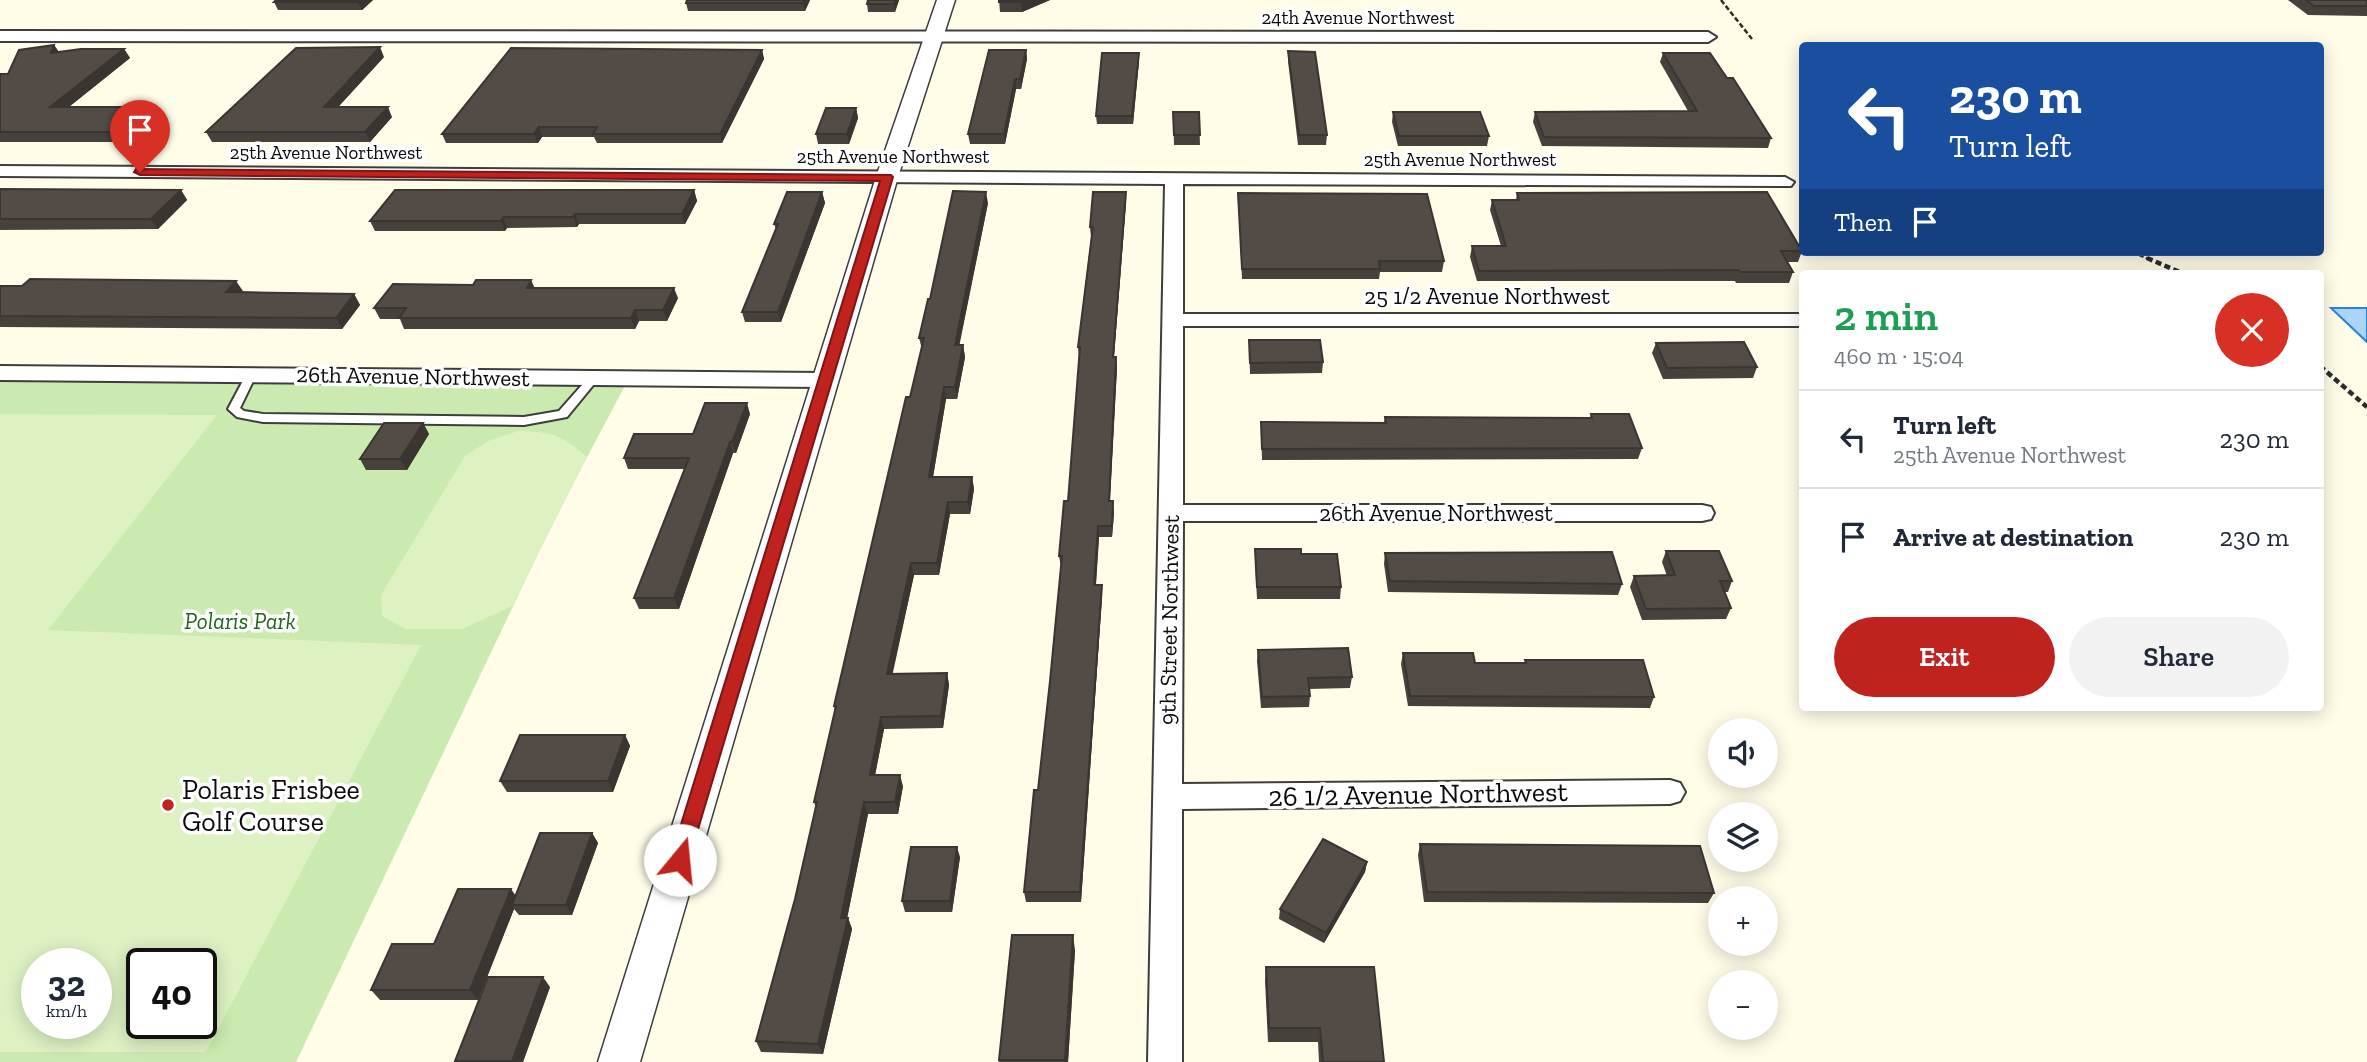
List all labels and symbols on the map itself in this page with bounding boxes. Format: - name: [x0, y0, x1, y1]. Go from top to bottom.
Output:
- street label: 24th Avenue Northwest: [1261, 6, 1455, 29]
- pin: [110, 100, 170, 172]
- street label: 25th Avenue Northwest: [230, 141, 422, 164]
- street label: 25th Avenue Northwest: [797, 145, 989, 168]
- street label: 25th Avenue Northwest: [1364, 148, 1556, 171]
- street label: 25 1/2 Avenue Northwest: [1364, 282, 1610, 310]
- street label: 26th Avenue Northwest: [296, 360, 530, 392]
- street label: 26th Avenue Northwest: [1319, 499, 1553, 527]
- street label: 9th Street Northwest: [1153, 514, 1185, 725]
- park label: Polaris Park: [184, 607, 296, 635]
- place label: Polaris Frisbee Golf Course: [182, 773, 360, 838]
- street label: 26 1/2 Avenue Northwest: [1268, 775, 1569, 813]
- marker: Polaris Frisbee Golf Course: [160, 797, 176, 813]
- position arrow: [643, 823, 717, 897]
- speed limit sign: 40: [126, 948, 217, 1039]

